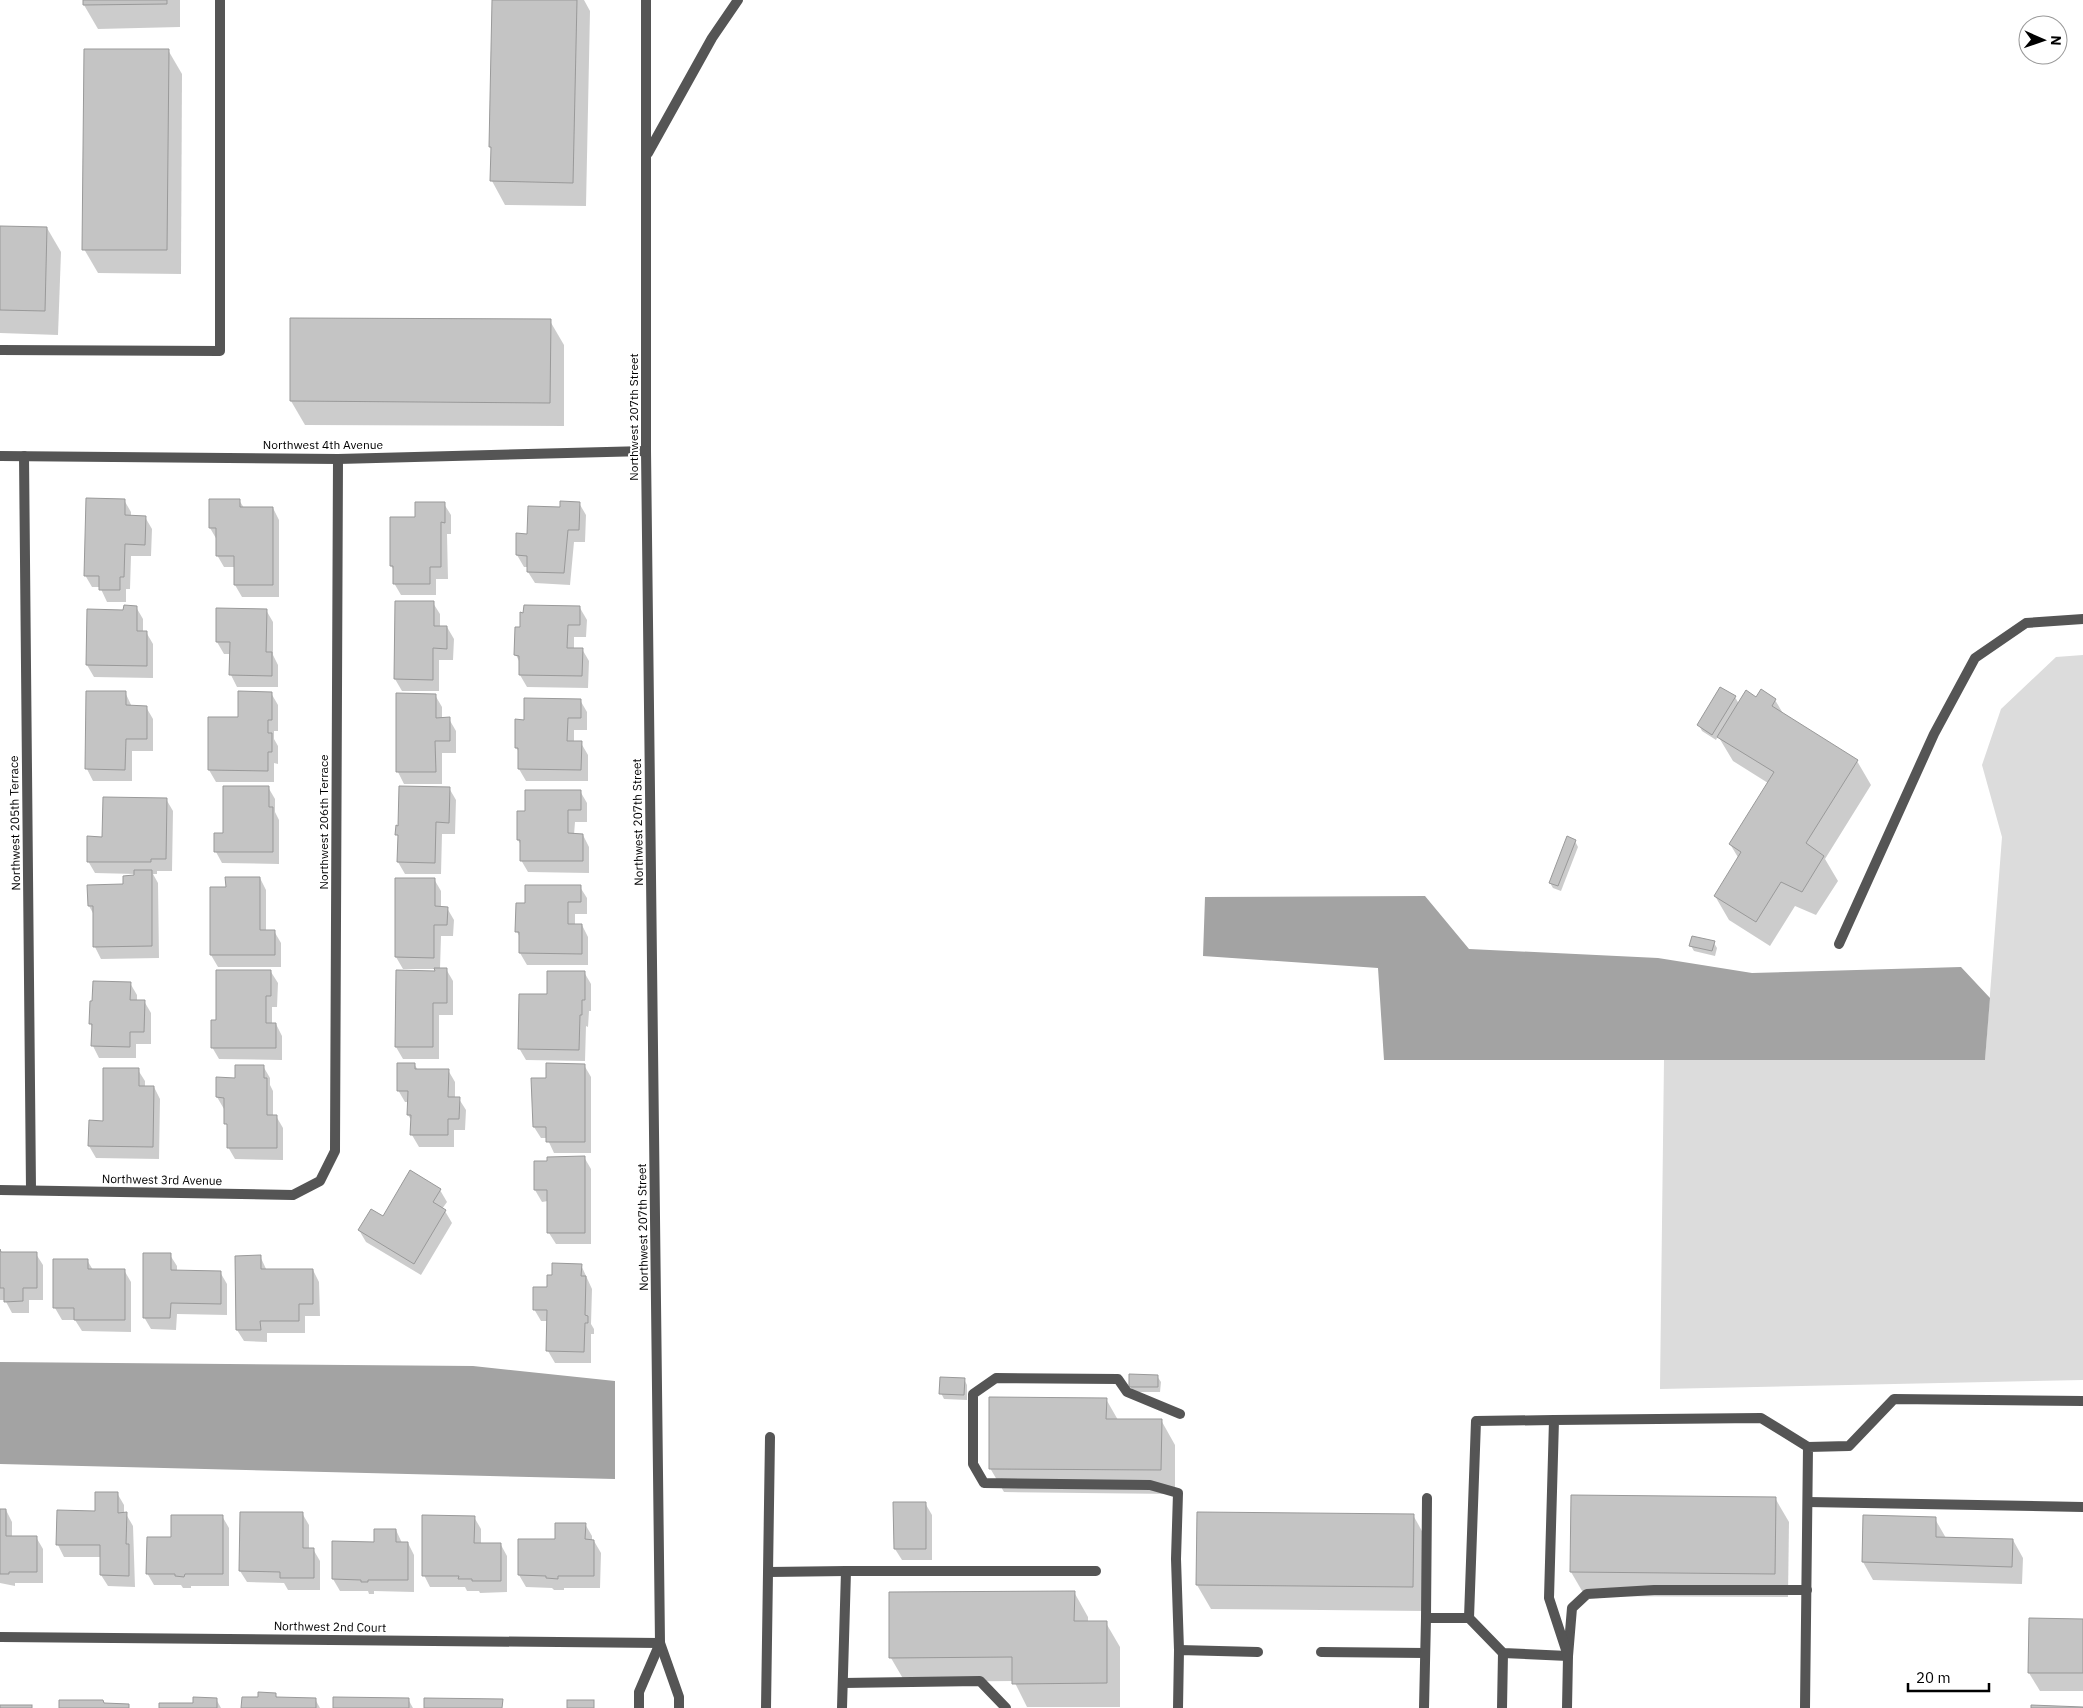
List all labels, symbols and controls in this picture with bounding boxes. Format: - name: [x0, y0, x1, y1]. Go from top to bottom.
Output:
- north arrow: [2018, 15, 2068, 65]
- text: N: [2047, 35, 2065, 46]
- street label: Northwest 207th Street: [626, 353, 641, 481]
- street label: Northwest 4th Avenue: [263, 437, 384, 452]
- street label: Northwest 206th Terrace: [316, 754, 331, 890]
- street label: Northwest 205th Terrace: [6, 755, 23, 891]
- street label: Northwest 207th Street: [629, 758, 646, 886]
- street label: Northwest 207th Street: [634, 1163, 651, 1291]
- street label: Northwest 3rd Avenue: [102, 1171, 223, 1188]
- street label: Northwest 2nd Court: [274, 1618, 386, 1635]
- scale bar: [1908, 1660, 1989, 1692]
- text: 20 m: [1916, 1668, 1951, 1687]

